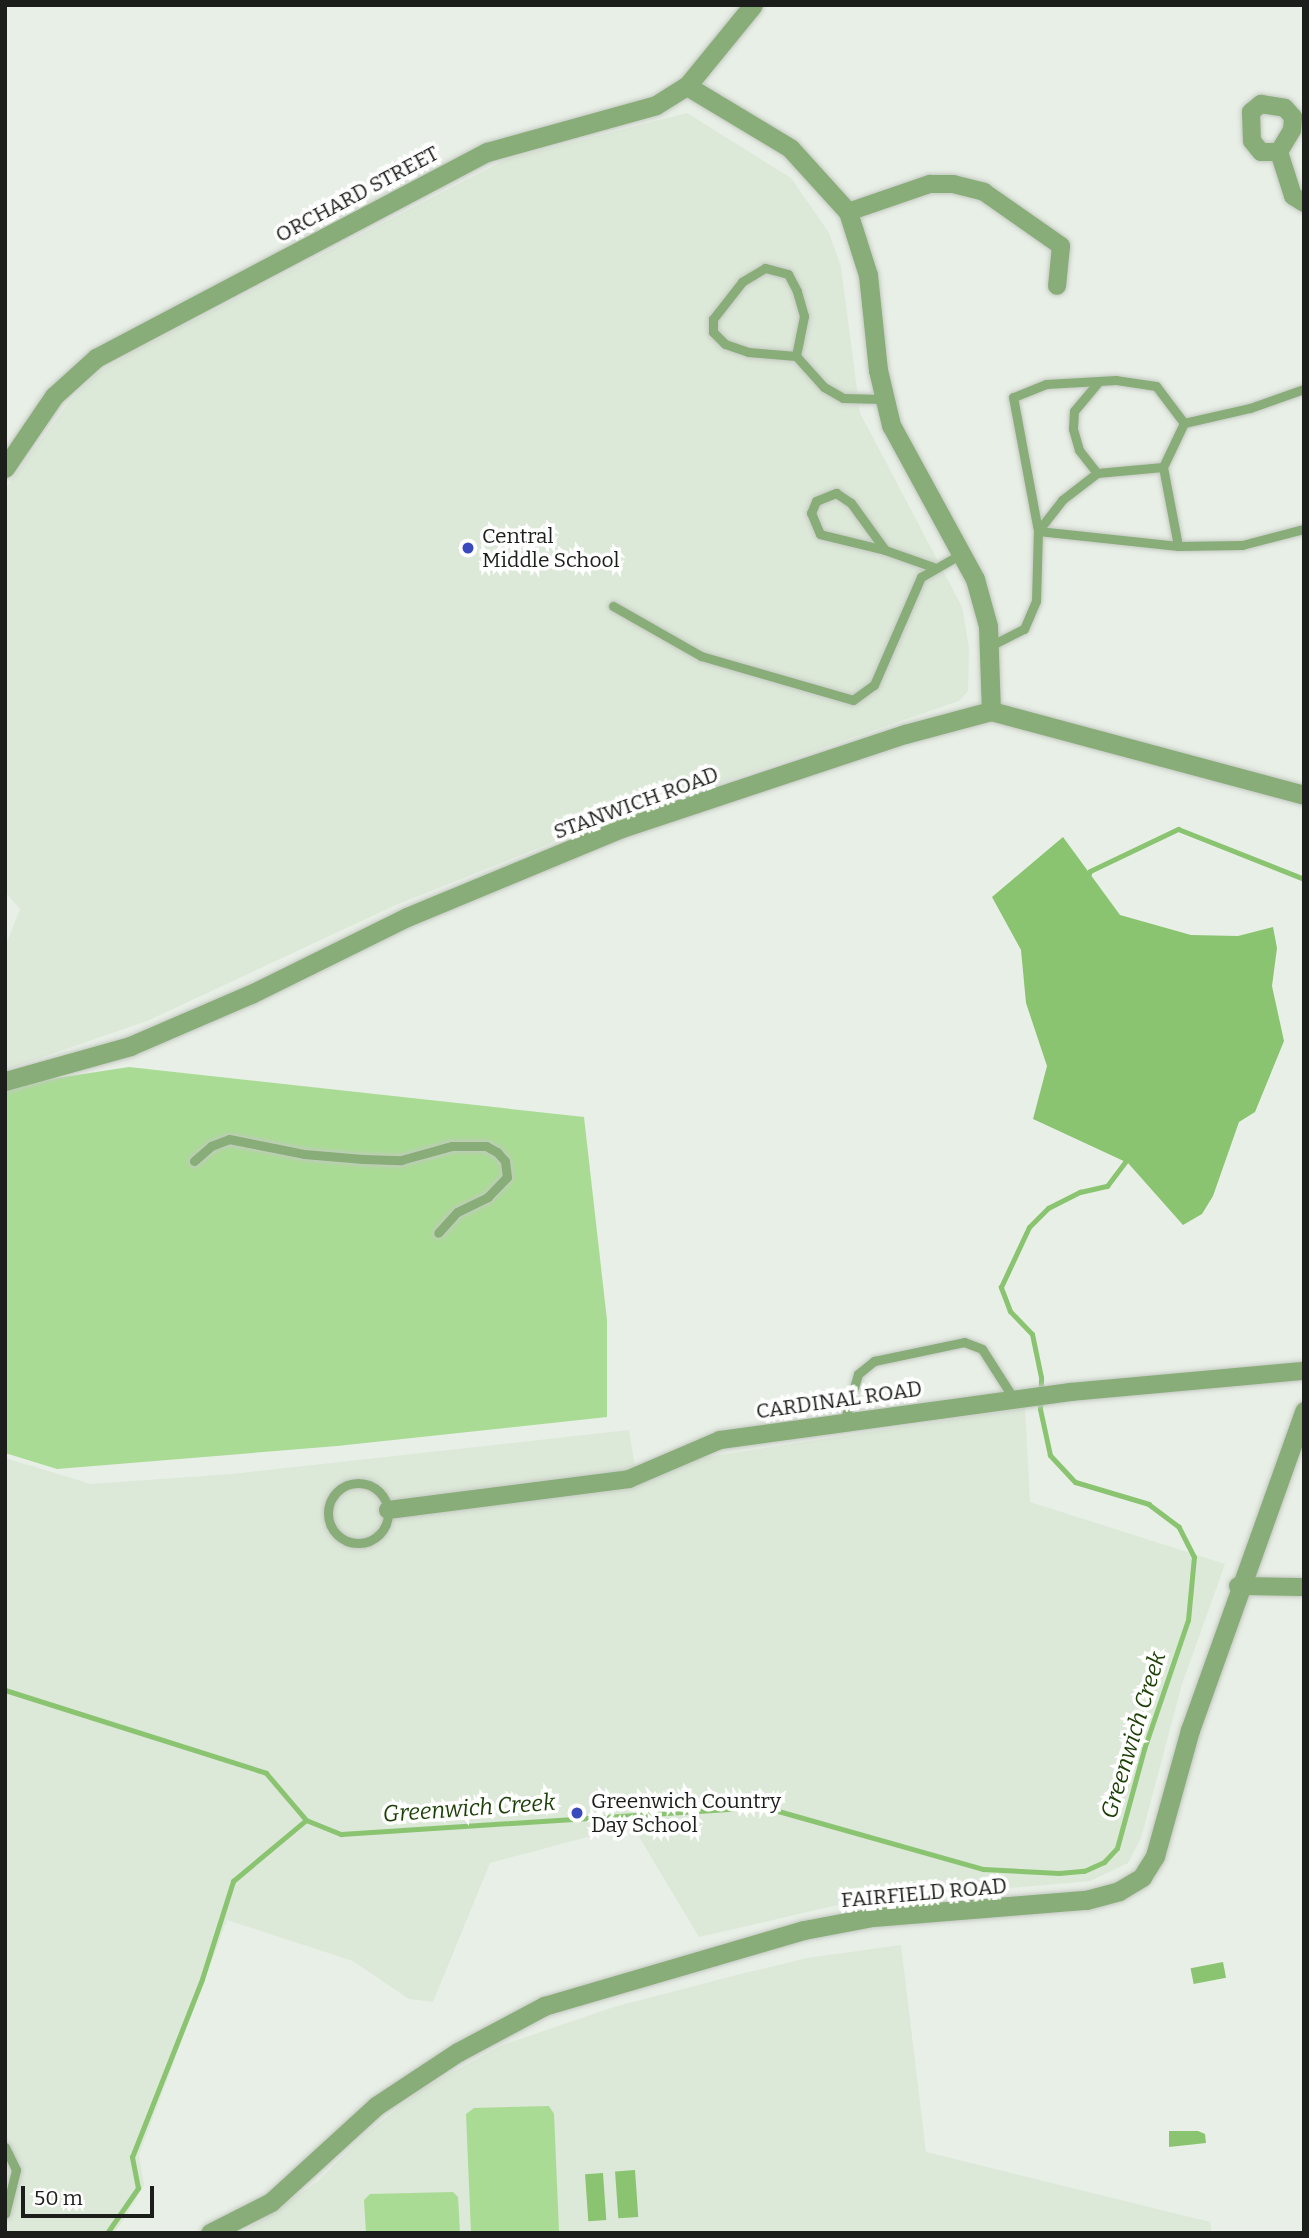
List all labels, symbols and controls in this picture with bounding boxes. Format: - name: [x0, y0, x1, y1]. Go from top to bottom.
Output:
- street label: ORCHARD STREET: [271, 140, 443, 248]
- place label: Central Middle School: [482, 523, 620, 573]
- marker: Central Middle School: [460, 540, 476, 556]
- street label: STANWICH ROAD: [550, 761, 722, 845]
- street label: CARDINAL ROAD: [754, 1376, 924, 1424]
- water label: Greenwich Creek: [1095, 1648, 1171, 1822]
- water label: Greenwich Creek: [382, 1788, 556, 1828]
- place label: Greenwich Country Day School: [591, 1788, 781, 1838]
- marker: Greenwich Country Day School: [569, 1805, 585, 1821]
- street label: FAIRFIELD ROAD: [840, 1873, 1008, 1913]
- scale bar: [24, 2172, 158, 2216]
- text: 50 m: [34, 2185, 83, 2211]

